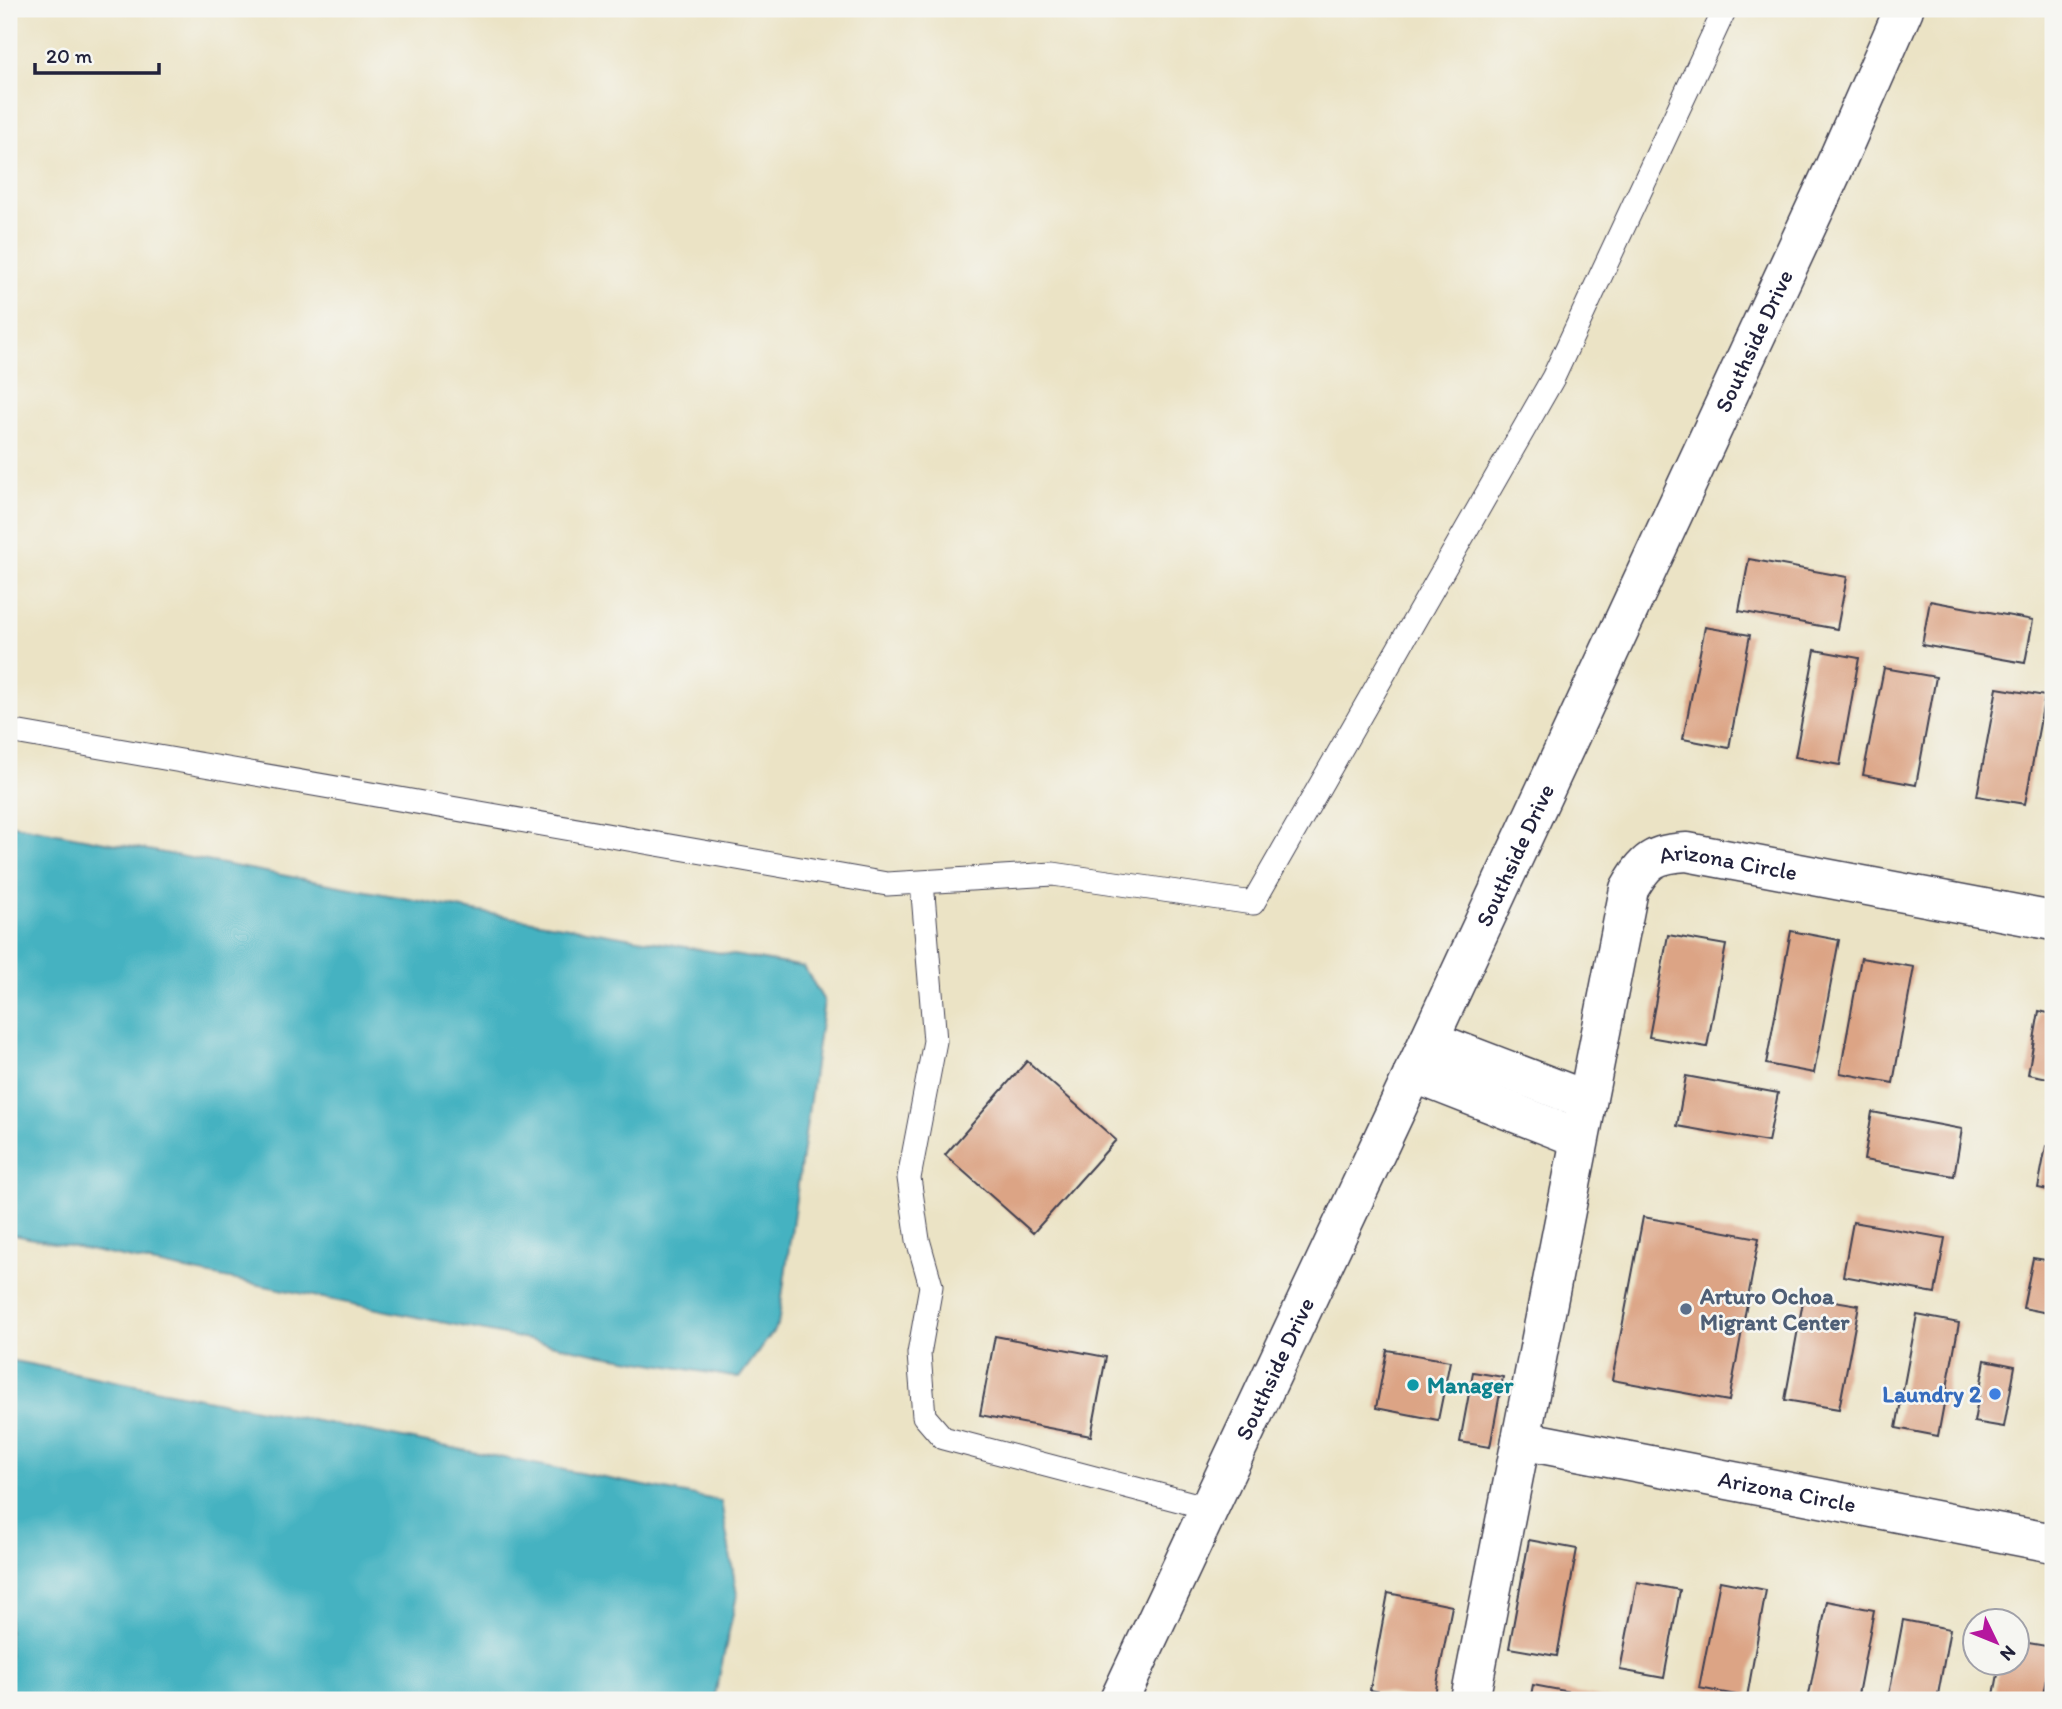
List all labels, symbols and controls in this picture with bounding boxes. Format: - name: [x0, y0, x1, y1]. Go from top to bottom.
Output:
- scale bar: [35, 32, 159, 76]
- text: 20 m: [46, 43, 93, 68]
- street label: Southside Drive: [1708, 265, 1799, 417]
- street label: Southside Drive: [1470, 779, 1560, 931]
- street label: Arizona Circle: [1656, 838, 1800, 886]
- place label: Arturo Ochoa Migrant Center: [1699, 1282, 1850, 1336]
- street label: Southside Drive: [1229, 1293, 1320, 1444]
- marker: Arturo Ochoa Migrant Center: [1678, 1301, 1694, 1317]
- place label: Manager: [1427, 1371, 1514, 1399]
- marker: Manager: [1405, 1377, 1421, 1393]
- place label: Laundry 2: [1882, 1380, 1982, 1408]
- marker: Laundry 2: [1987, 1386, 2003, 1402]
- street label: Arizona Circle: [1716, 1464, 1858, 1519]
- north arrow: [1960, 1608, 2030, 1678]
- text: N: [1995, 1641, 2021, 1666]

